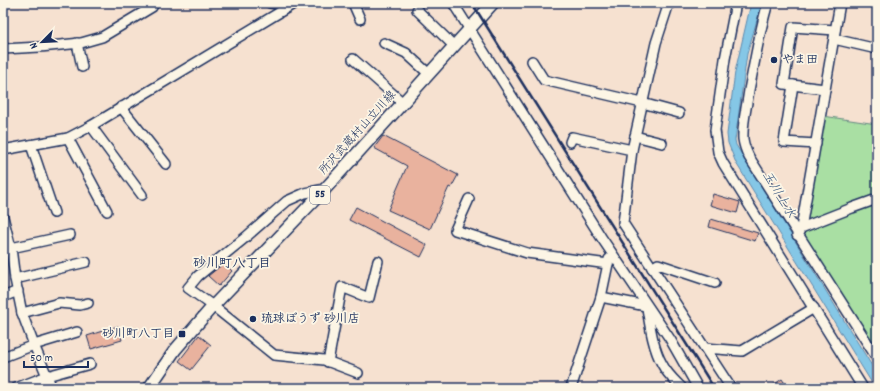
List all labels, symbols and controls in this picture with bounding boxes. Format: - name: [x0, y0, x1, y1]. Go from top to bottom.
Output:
- north arrow: [22, 22, 62, 62]
- text: N: [26, 39, 43, 51]
- place label: やま田: [782, 52, 818, 69]
- marker: やま田: [769, 55, 779, 65]
- street label: 所沢武蔵村山立川線: [316, 87, 400, 179]
- water label: 玉川上水: [756, 168, 800, 222]
- road number: 55: [310, 186, 330, 204]
- district label: 砂川町八丁目: [193, 255, 271, 274]
- place label: 琉球ぼうず 砂川店: [261, 311, 360, 328]
- marker: 琉球ぼうず 砂川店: [248, 314, 258, 324]
- place label: 砂川町八丁目: [102, 326, 174, 343]
- marker: 砂川町八丁目: [177, 329, 187, 339]
- scale bar: [24, 343, 88, 369]
- text: 50 m: [30, 350, 53, 367]

